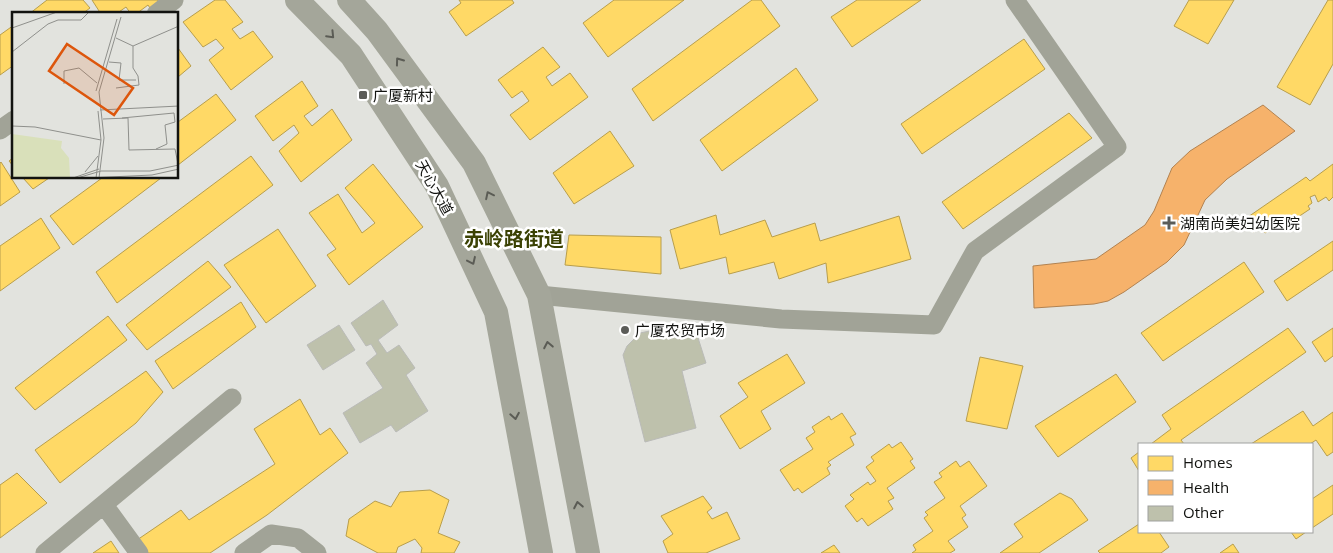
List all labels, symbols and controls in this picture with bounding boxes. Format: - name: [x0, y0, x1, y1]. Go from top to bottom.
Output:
- inset map: [12, 12, 179, 179]
- one-way arrow: [326, 29, 335, 38]
- one-way arrow: [396, 57, 405, 67]
- place label: 广厦新村: [373, 85, 433, 105]
- marker: 广厦新村: [357, 89, 369, 101]
- street label: 天心大道: [412, 156, 458, 218]
- one-way arrow: [485, 191, 495, 200]
- place label: 湖南尚美妇幼医院: [1180, 213, 1300, 233]
- marker: 湖南尚美妇幼医院: [1162, 216, 1176, 230]
- district label: 赤岭路街道: [464, 225, 564, 252]
- one-way arrow: [466, 256, 477, 265]
- place label: 广厦农贸市场: [635, 320, 725, 340]
- marker: 广厦农贸市场: [619, 324, 631, 336]
- one-way arrow: [544, 341, 554, 350]
- one-way arrow: [510, 412, 520, 420]
- legend: [1138, 443, 1313, 533]
- text: Homes: [1183, 452, 1233, 472]
- text: Health: [1183, 477, 1229, 497]
- one-way arrow: [574, 501, 584, 510]
- text: Other: [1183, 502, 1224, 522]

